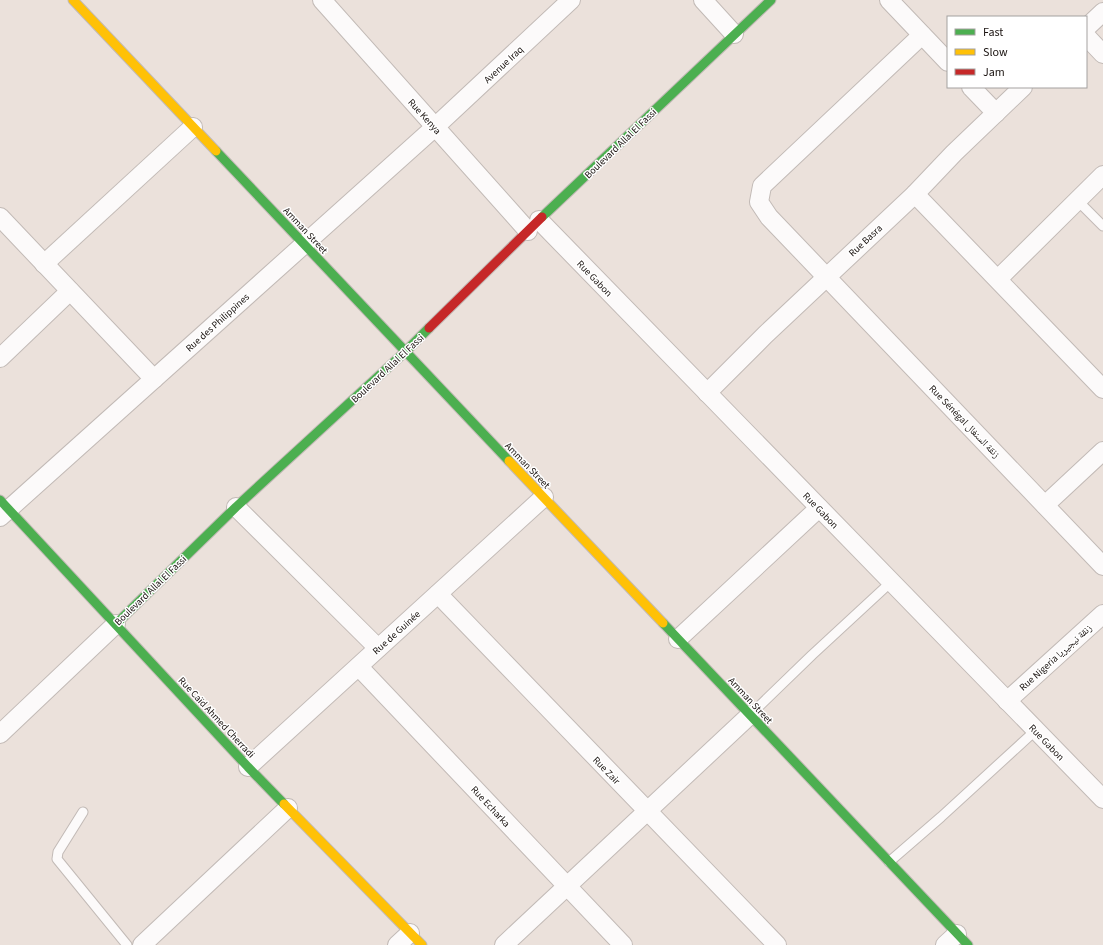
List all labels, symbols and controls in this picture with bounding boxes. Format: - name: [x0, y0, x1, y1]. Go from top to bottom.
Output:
- legend: [947, 16, 1087, 88]
- text: Fast: [983, 24, 1003, 41]
- street label: Avenue Iraq: [481, 43, 526, 87]
- text: Slow: [983, 44, 1008, 61]
- text: Jam: [983, 64, 1005, 81]
- street label: Rue Kenya: [404, 96, 444, 138]
- street label: Boulevard Allal El Fassi: [582, 106, 660, 182]
- street label: Amman Street: [280, 204, 331, 258]
- street label: Rue Basra: [846, 221, 886, 260]
- street label: Rue Gabon: [573, 257, 615, 300]
- street label: Rue des Philippines: [183, 290, 253, 355]
- street label: Boulevard Allal El Fassi: [348, 331, 427, 406]
- street label: Rue Sénégal زنقة السنغال: [926, 382, 1003, 461]
- street label: Amman Street: [502, 439, 553, 492]
- street label: Rue Gabon: [799, 489, 841, 532]
- street label: Boulevard Allal El Fassi: [112, 553, 190, 629]
- street label: Rue de Guinée: [370, 607, 424, 658]
- street label: Rue Nigeria زنقة نيجيريا: [1016, 621, 1095, 694]
- street label: Rue Caïd Ahmed Cherradi: [175, 674, 258, 761]
- street label: Amman Street: [725, 674, 776, 728]
- street label: Rue Gabon: [1025, 721, 1067, 764]
- street label: Rue Zair: [589, 753, 624, 788]
- street label: Rue Echarka: [468, 783, 513, 830]

